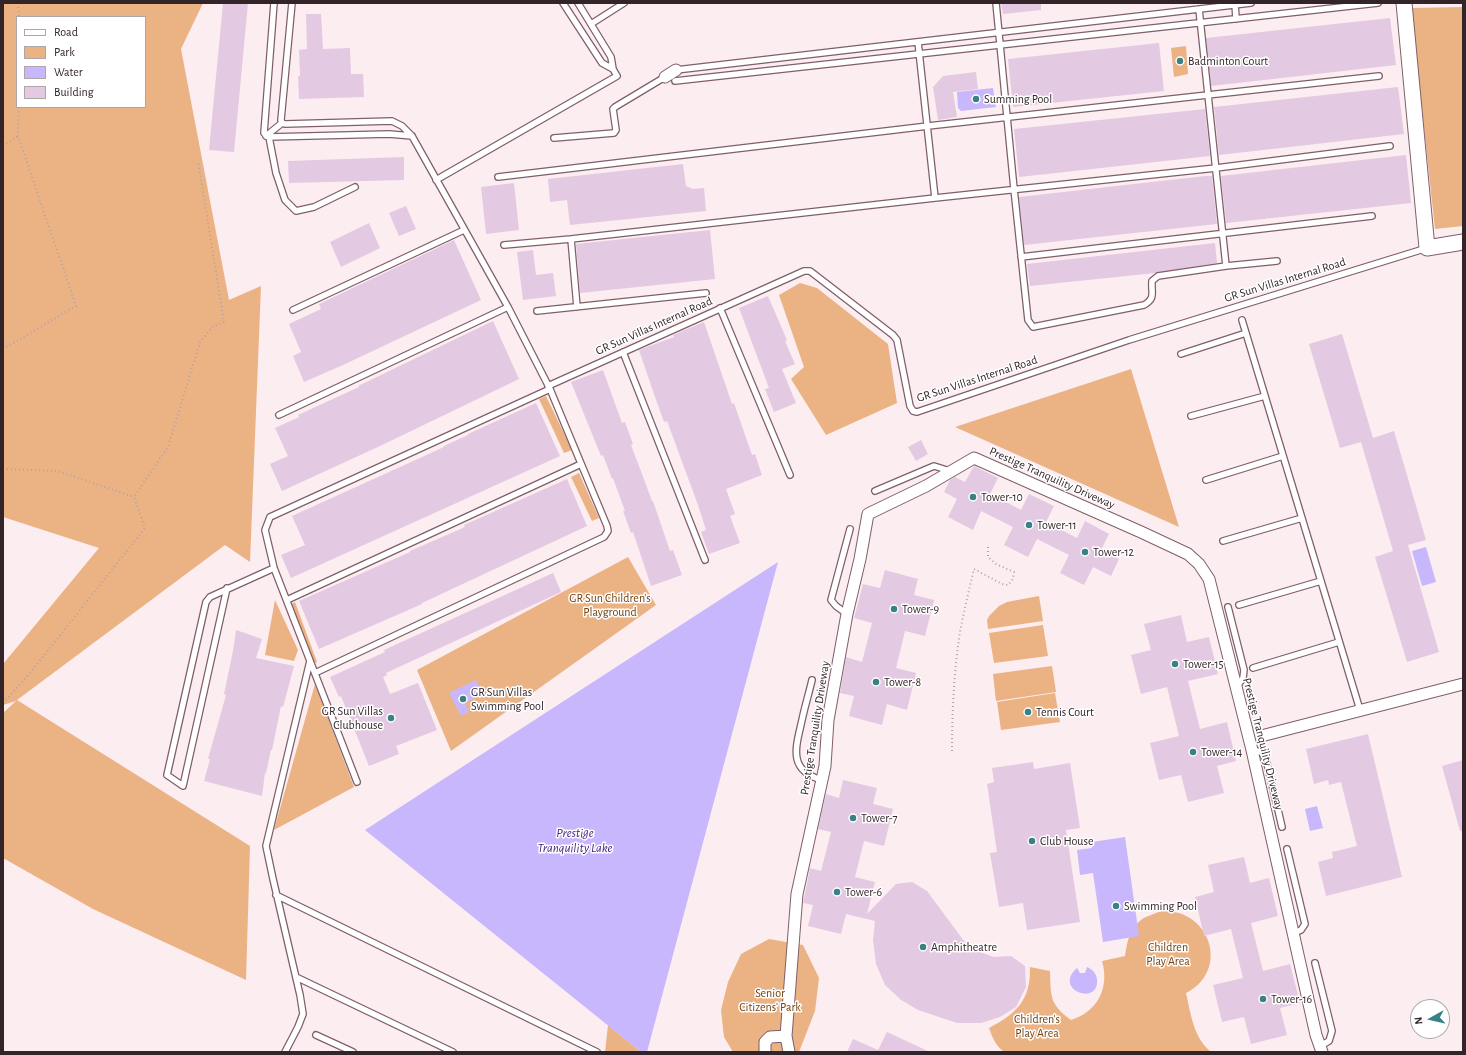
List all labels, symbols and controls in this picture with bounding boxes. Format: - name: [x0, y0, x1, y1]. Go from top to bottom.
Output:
- legend: [16, 16, 146, 108]
- text: Road: [54, 26, 78, 38]
- text: Park: [54, 46, 75, 58]
- place label: Badminton Court: [1188, 54, 1268, 68]
- marker: Badminton Court: [1175, 56, 1185, 66]
- text: Water: [54, 66, 83, 78]
- text: Building: [54, 86, 94, 98]
- place label: Summing Pool: [984, 92, 1052, 106]
- marker: Summing Pool: [971, 94, 981, 104]
- street label: GR Sun Villas Internal Road: [1223, 255, 1347, 305]
- street label: GR Sun Villas Internal Road: [593, 294, 715, 358]
- street label: GR Sun Villas Internal Road: [915, 353, 1039, 405]
- street label: Prestige Tranquility Driveway: [987, 444, 1117, 512]
- place label: Tower-10: [981, 490, 1023, 504]
- marker: Tower-10: [968, 492, 978, 502]
- place label: Tower-11: [1037, 518, 1077, 532]
- marker: Tower-11: [1024, 520, 1034, 530]
- place label: Tower-12: [1093, 545, 1134, 559]
- marker: Tower-12: [1080, 547, 1090, 557]
- park label: GR Sun Children's Playground: [569, 591, 651, 619]
- place label: Tower-9: [902, 602, 939, 616]
- marker: Tower-9: [889, 604, 899, 614]
- place label: Tower-15: [1183, 657, 1224, 671]
- marker: Tower-15: [1170, 659, 1180, 669]
- street label: Prestige Tranquility Driveway: [797, 660, 833, 796]
- place label: Tower-8: [884, 675, 921, 689]
- street label: Prestige Tranquility Driveway: [1240, 676, 1286, 812]
- marker: Tower-8: [871, 677, 881, 687]
- place label: GR Sun Villas Swimming Pool: [471, 685, 544, 713]
- marker: GR Sun Villas Swimming Pool: [458, 694, 468, 704]
- place label: GR Sun Villas Clubhouse: [322, 704, 383, 732]
- place label: Tennis Court: [1036, 705, 1094, 719]
- marker: Tennis Court: [1023, 707, 1033, 717]
- marker: GR Sun Villas Clubhouse: [386, 713, 396, 723]
- place label: Tower-14: [1201, 745, 1242, 759]
- marker: Tower-14: [1188, 747, 1198, 757]
- place label: Tower-7: [861, 811, 897, 825]
- marker: Tower-7: [848, 813, 858, 823]
- water label: Prestige Tranquility Lake: [537, 825, 613, 856]
- place label: Club House: [1040, 834, 1093, 848]
- marker: Club House: [1027, 836, 1037, 846]
- place label: Tower-6: [845, 885, 882, 899]
- marker: Tower-6: [832, 887, 842, 897]
- place label: Swimming Pool: [1124, 899, 1197, 913]
- marker: Swimming Pool: [1111, 901, 1121, 911]
- place label: Amphitheatre: [931, 940, 997, 954]
- park label: Children Play Area: [1146, 940, 1190, 968]
- marker: Amphitheatre: [918, 942, 928, 952]
- park label: Senior Citizens' Park: [739, 986, 801, 1014]
- place label: Tower-16: [1271, 992, 1312, 1006]
- marker: Tower-16: [1258, 994, 1268, 1004]
- north arrow: [1410, 999, 1450, 1039]
- park label: Children's Play Area: [1014, 1012, 1060, 1040]
- text: N: [1413, 1016, 1425, 1025]

